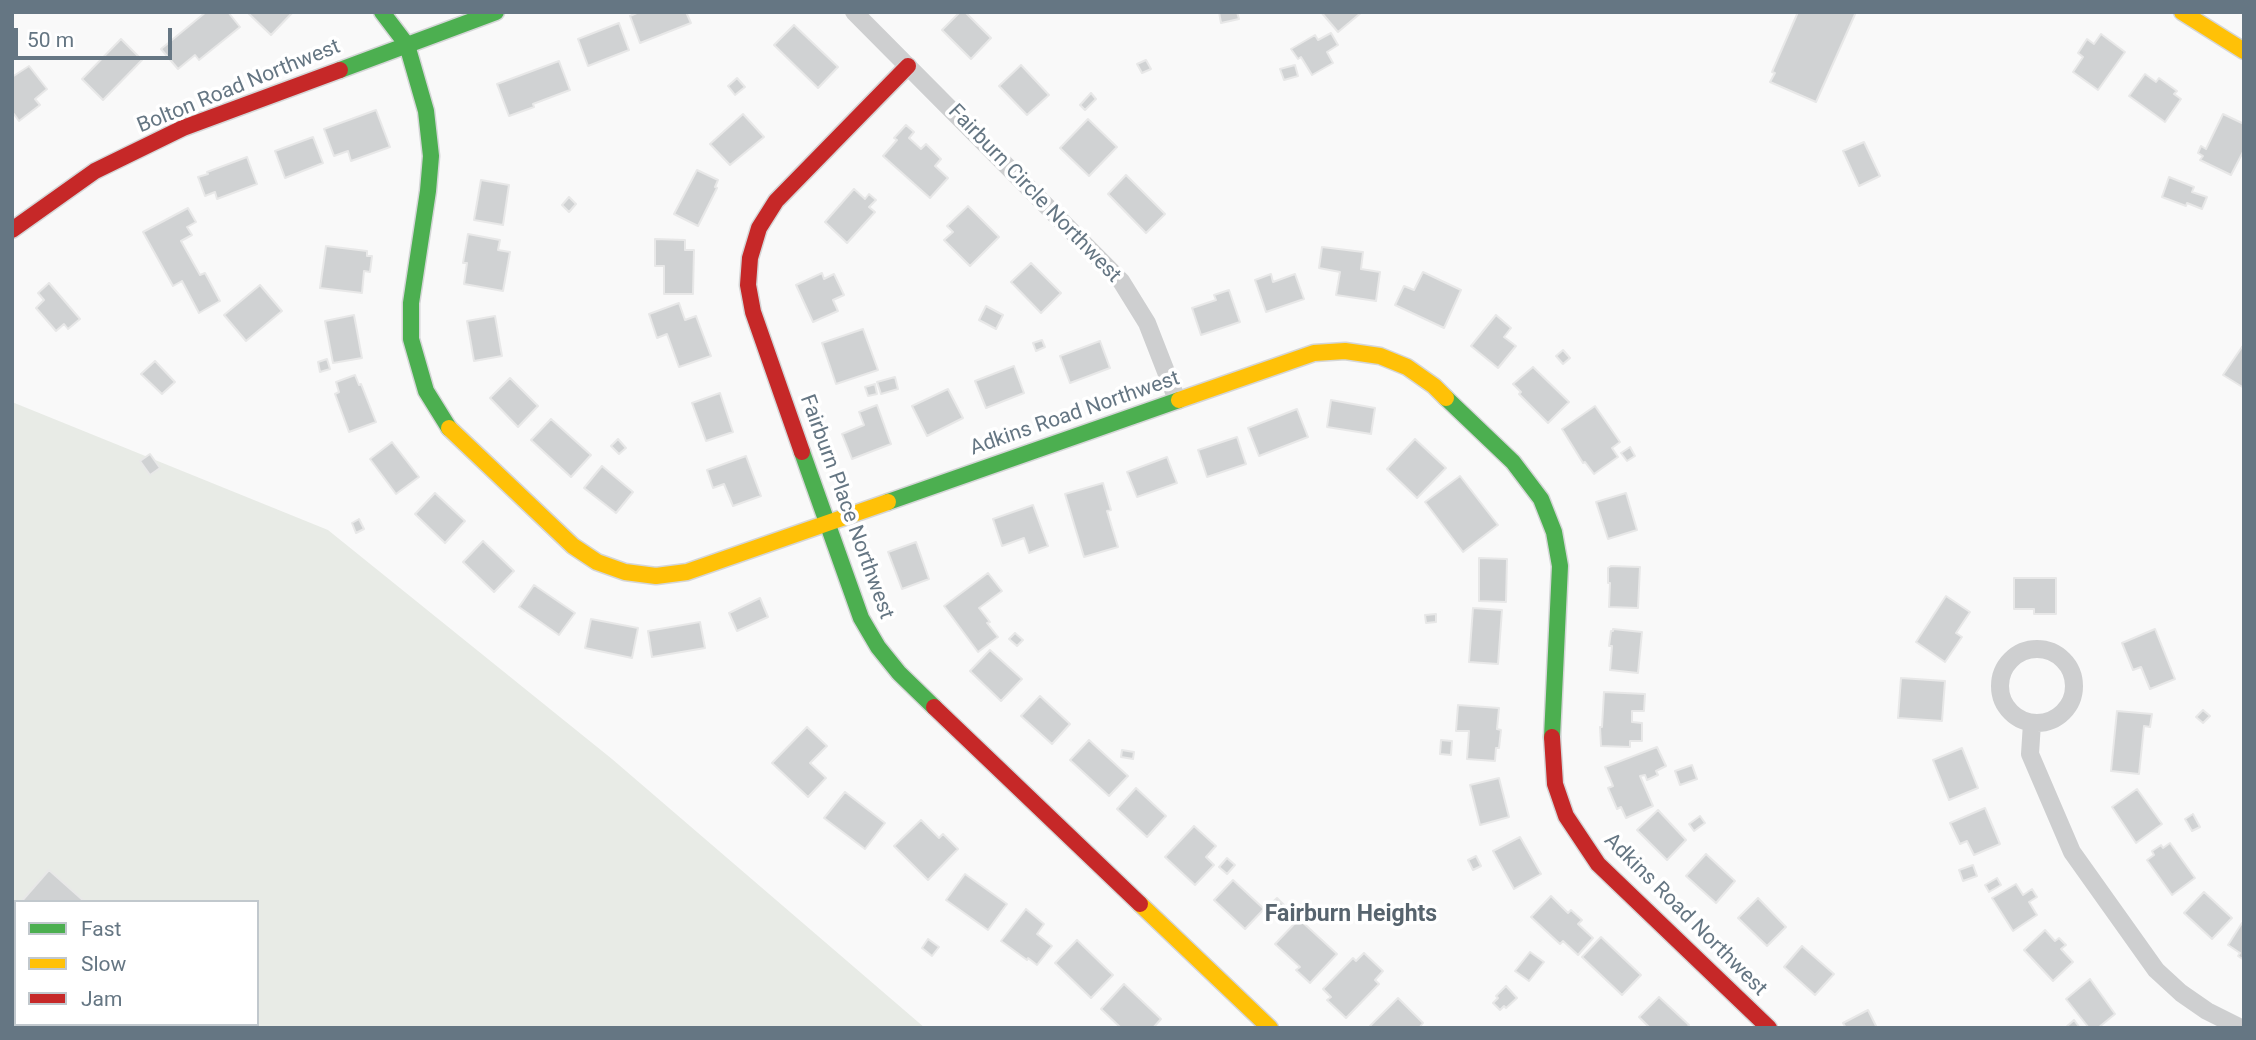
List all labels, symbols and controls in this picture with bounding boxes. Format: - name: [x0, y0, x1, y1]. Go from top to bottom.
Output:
- scale bar: [18, 14, 175, 58]
- text: 50 m: [27, 28, 74, 52]
- street label: Bolton Road Northwest: [134, 35, 344, 139]
- street label: Fairburn Circle Northwest: [942, 100, 1126, 288]
- street label: Adkins Road Northwest: [967, 366, 1183, 462]
- street label: Fairburn Place Northwest: [794, 391, 898, 623]
- street label: Adkins Road Northwest: [1598, 828, 1772, 1002]
- legend: [14, 900, 259, 1026]
- district label: Fairburn Heights: [1265, 901, 1437, 929]
- text: Fast: [81, 917, 121, 941]
- text: Slow: [81, 952, 126, 976]
- text: Jam: [81, 987, 122, 1011]

